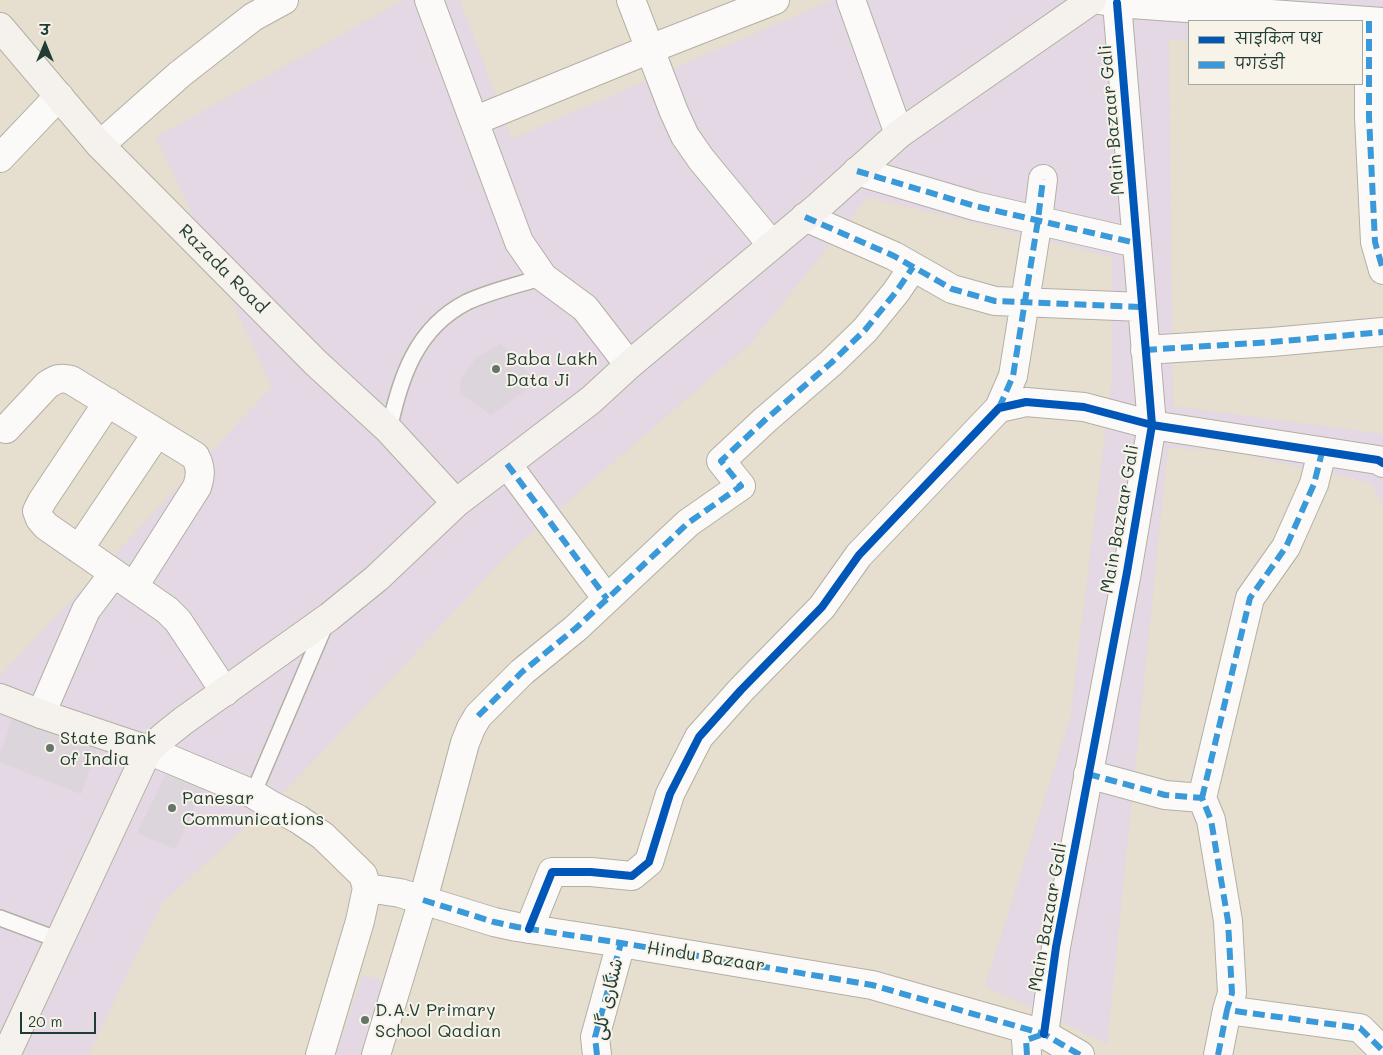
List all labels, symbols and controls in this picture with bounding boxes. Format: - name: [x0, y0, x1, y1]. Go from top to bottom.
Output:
- north arrow: [20, 20, 70, 70]
- text: उ: [40, 20, 50, 39]
- legend: [1188, 20, 1363, 85]
- text: साइकिल पथ: [1235, 28, 1322, 48]
- street label: Main Bazaar Gali: [1095, 44, 1129, 196]
- text: पगडंडी: [1235, 53, 1285, 73]
- street label: Razada Road: [174, 220, 272, 318]
- place label: Baba Lakh Data Ji: [506, 348, 597, 390]
- marker: Baba Lakh Data Ji: [490, 363, 502, 375]
- street label: Main Bazaar Gali: [1096, 443, 1144, 595]
- place label: State Bank of India: [60, 727, 156, 770]
- marker: State Bank of India: [44, 742, 56, 754]
- place label: Panesar Communications: [182, 787, 324, 830]
- marker: Panesar Communications: [166, 802, 178, 814]
- street label: Main Bazaar Gali: [1024, 841, 1072, 993]
- street label: Hindu Bazaar: [645, 937, 767, 977]
- street label: شنگاری گلی: [588, 956, 628, 1042]
- place label: D.A.V Primary School Qadian: [375, 999, 501, 1042]
- scale bar: [22, 1002, 99, 1034]
- text: 20 m: [28, 1011, 62, 1031]
- marker: D.A.V Primary School Qadian: [359, 1014, 371, 1026]

